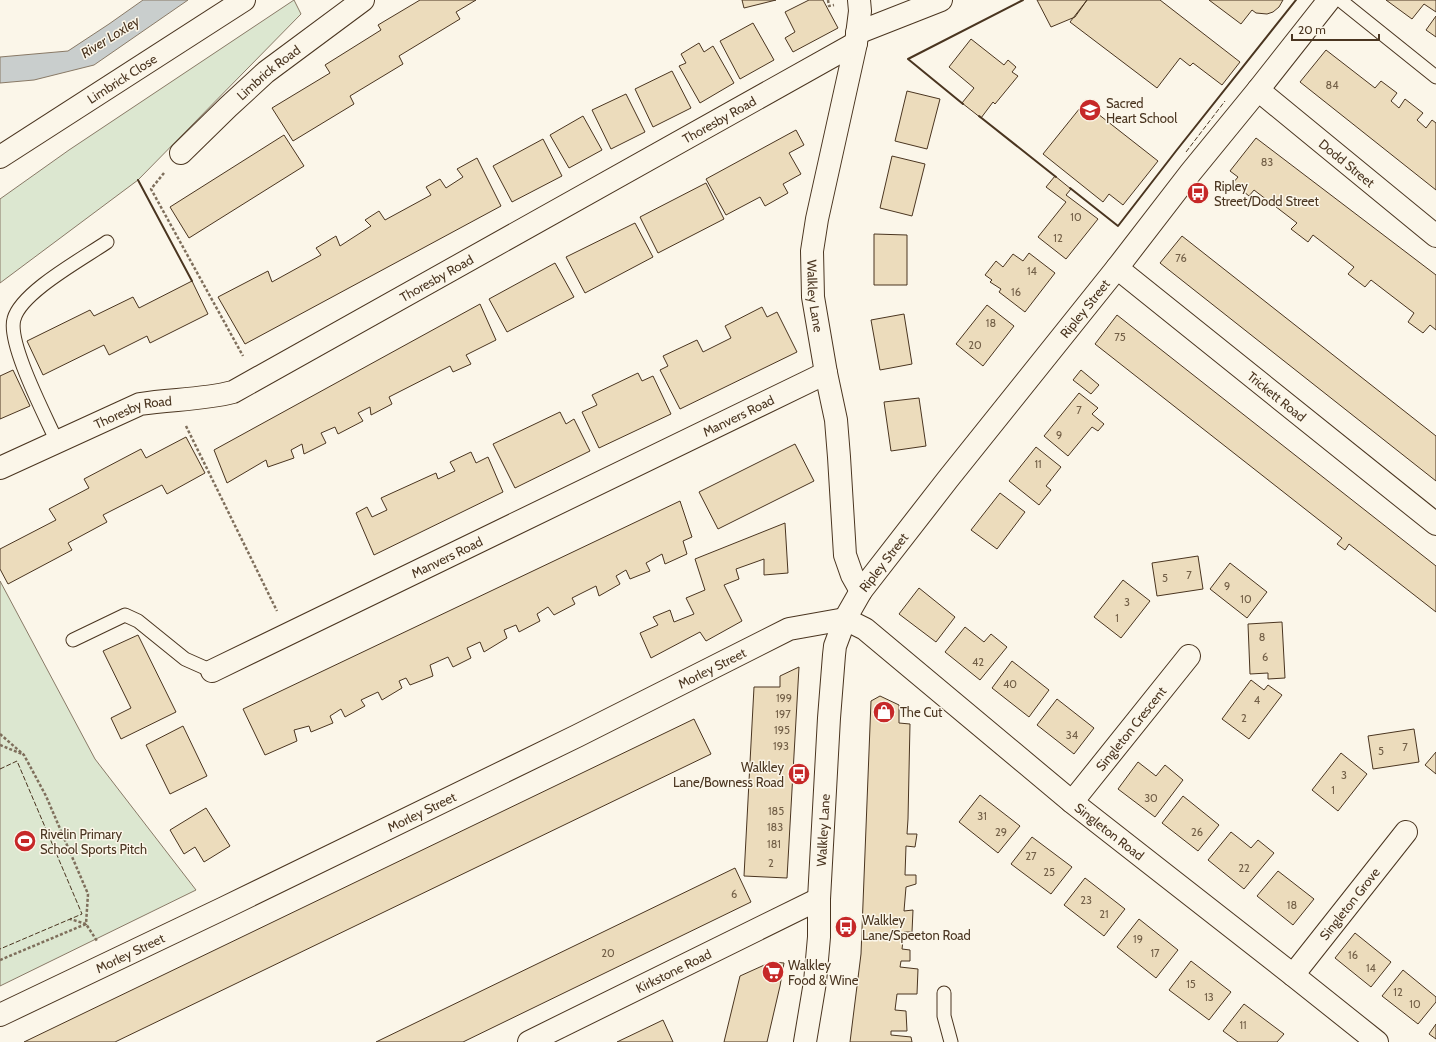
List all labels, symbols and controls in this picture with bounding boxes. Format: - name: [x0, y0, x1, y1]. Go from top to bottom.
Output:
- water label: River Loxley: [77, 12, 143, 62]
- scale bar: [1292, 16, 1379, 42]
- text: 20 m: [1298, 22, 1326, 37]
- street label: Limbrick Road: [233, 41, 303, 103]
- street label: Limbrick Close: [84, 50, 160, 107]
- house number: 84: [1325, 78, 1339, 92]
- street label: Thoresby Road: [680, 93, 759, 147]
- place label: Sacred Heart School: [1106, 95, 1177, 126]
- school or university icon: Sacred Heart School: [1077, 97, 1103, 123]
- street label: Dodd Street: [1316, 135, 1379, 191]
- house number: 83: [1261, 155, 1273, 169]
- place label: Ripley Street/Dodd Street: [1214, 178, 1320, 209]
- bus stop icon: Ripley Street/Dodd Street: [1185, 180, 1211, 206]
- house number: 10: [1070, 210, 1082, 224]
- house number: 12: [1053, 231, 1063, 245]
- street label: Thoresby Road: [397, 251, 476, 305]
- house number: 76: [1175, 251, 1187, 265]
- street label: Walkley Lane: [804, 259, 827, 334]
- house number: 14: [1027, 264, 1038, 278]
- street label: Ripley Street: [1056, 275, 1113, 341]
- house number: 16: [1011, 285, 1021, 299]
- house number: 18: [986, 316, 996, 330]
- house number: 75: [1114, 330, 1126, 344]
- house number: 20: [968, 338, 982, 352]
- street label: Trickett Road: [1244, 368, 1309, 425]
- street label: Manvers Road: [700, 391, 777, 440]
- street label: Thoresby Road: [91, 392, 172, 432]
- house number: 7: [1076, 403, 1082, 417]
- house number: 9: [1056, 428, 1062, 442]
- house number: 11: [1034, 457, 1042, 471]
- street label: Ripley Street: [855, 529, 912, 595]
- street label: Manvers Road: [408, 533, 485, 581]
- house number: 7: [1186, 568, 1192, 582]
- house number: 5: [1162, 571, 1168, 585]
- house number: 9: [1224, 579, 1230, 593]
- house number: 10: [1240, 592, 1252, 606]
- house number: 3: [1124, 595, 1130, 609]
- house number: 1: [1115, 611, 1119, 625]
- house number: 8: [1259, 630, 1265, 644]
- street label: Morley Street: [675, 644, 749, 692]
- house number: 6: [1262, 650, 1268, 664]
- house number: 42: [972, 655, 984, 669]
- house number: 40: [1003, 677, 1017, 691]
- street label: Singleton Crescent: [1092, 683, 1170, 774]
- house number: 199: [776, 691, 792, 705]
- house number: 4: [1254, 693, 1261, 707]
- shop icon: The Cut: [871, 699, 897, 725]
- place label: The Cut: [900, 704, 943, 720]
- house number: 197: [775, 707, 791, 721]
- house number: 2: [1241, 711, 1247, 725]
- house number: 195: [774, 723, 790, 737]
- house number: 34: [1066, 728, 1079, 742]
- house number: 193: [773, 739, 789, 753]
- house number: 7: [1402, 740, 1408, 754]
- house number: 5: [1378, 744, 1384, 758]
- place label: Walkley Lane/Bowness Road: [673, 759, 784, 790]
- bus stop icon: Walkley Lane/Bowness Road: [786, 761, 812, 787]
- house number: 3: [1341, 768, 1347, 782]
- house number: 1: [1331, 783, 1335, 797]
- street label: Morley Street: [385, 788, 459, 835]
- house number: 30: [1144, 791, 1158, 805]
- street label: Walkley Lane: [813, 793, 833, 867]
- street label: Singleton Road: [1072, 799, 1147, 863]
- house number: 185: [768, 804, 784, 818]
- house number: 31: [977, 809, 987, 823]
- house number: 183: [767, 820, 783, 834]
- house number: 29: [995, 825, 1007, 839]
- house number: 26: [1191, 825, 1203, 839]
- place label: Rivelin Primary School Sports Pitch: [40, 826, 147, 857]
- sports icon: Rivelin Primary School Sports Pitch: [12, 828, 38, 854]
- house number: 181: [767, 837, 781, 851]
- house number: 27: [1025, 849, 1037, 863]
- house number: 2: [768, 856, 774, 870]
- house number: 22: [1238, 861, 1250, 875]
- street label: Singleton Grove: [1316, 864, 1383, 943]
- house number: 25: [1043, 865, 1055, 879]
- house number: 6: [731, 887, 737, 901]
- house number: 23: [1080, 893, 1092, 907]
- house number: 18: [1287, 898, 1297, 912]
- house number: 21: [1099, 907, 1109, 921]
- place label: Walkley Lane/Speeton Road: [862, 912, 971, 943]
- bus stop icon: Walkley Lane/Speeton Road: [833, 914, 859, 940]
- street label: Morley Street: [93, 929, 167, 976]
- house number: 19: [1133, 932, 1143, 946]
- street label: Kirkstone Road: [633, 945, 714, 996]
- house number: 20: [601, 946, 615, 960]
- house number: 17: [1150, 946, 1160, 960]
- house number: 16: [1348, 948, 1358, 962]
- place label: Walkley Food & Wine: [788, 957, 859, 988]
- supermarket icon: Walkley Food & Wine: [760, 959, 786, 985]
- house number: 14: [1366, 961, 1377, 975]
- house number: 15: [1186, 977, 1196, 991]
- house number: 12: [1393, 985, 1403, 999]
- house number: 13: [1204, 990, 1214, 1004]
- house number: 10: [1409, 997, 1421, 1011]
- house number: 11: [1239, 1018, 1247, 1032]

